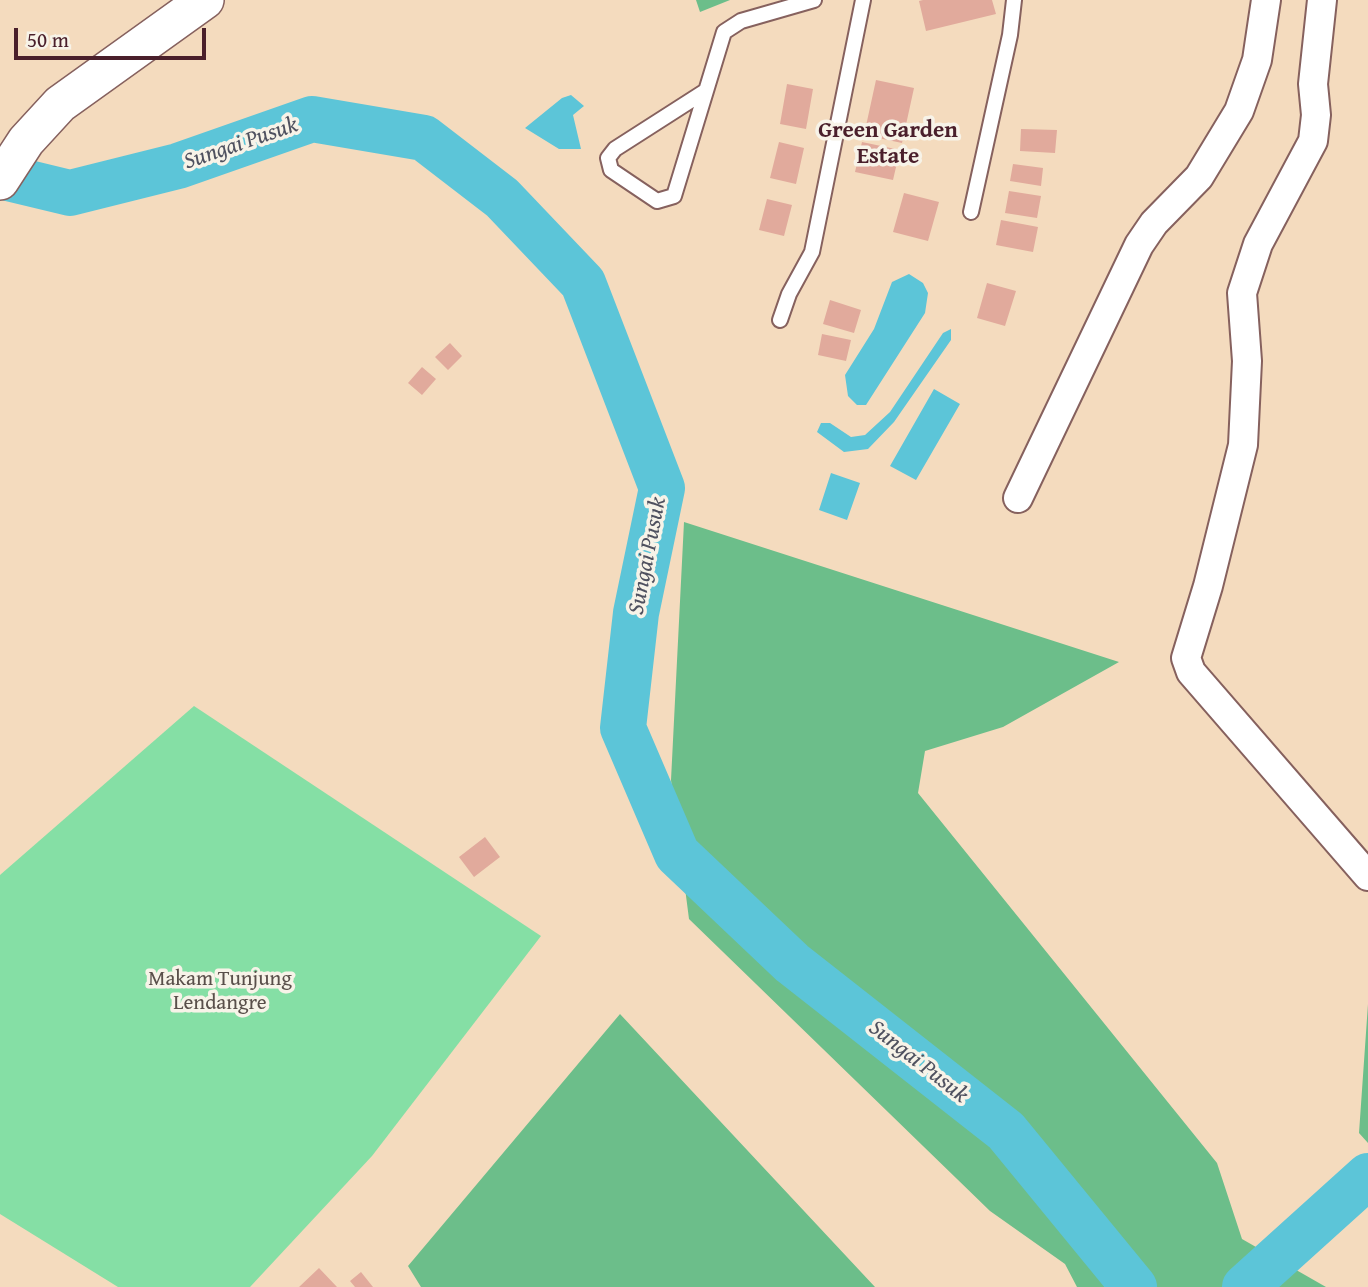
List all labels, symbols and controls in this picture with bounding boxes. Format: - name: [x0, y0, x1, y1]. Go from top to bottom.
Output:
- scale bar: [18, 14, 210, 58]
- text: 50 m: [27, 24, 69, 55]
- water label: Sungai Pusuk: [180, 112, 302, 176]
- district label: Green Garden Estate: [818, 117, 958, 171]
- water label: Sungai Pusuk: [623, 495, 673, 617]
- park label: Makam Tunjung Lendangre: [148, 967, 292, 1017]
- water label: Sungai Pusuk: [863, 1015, 973, 1109]

